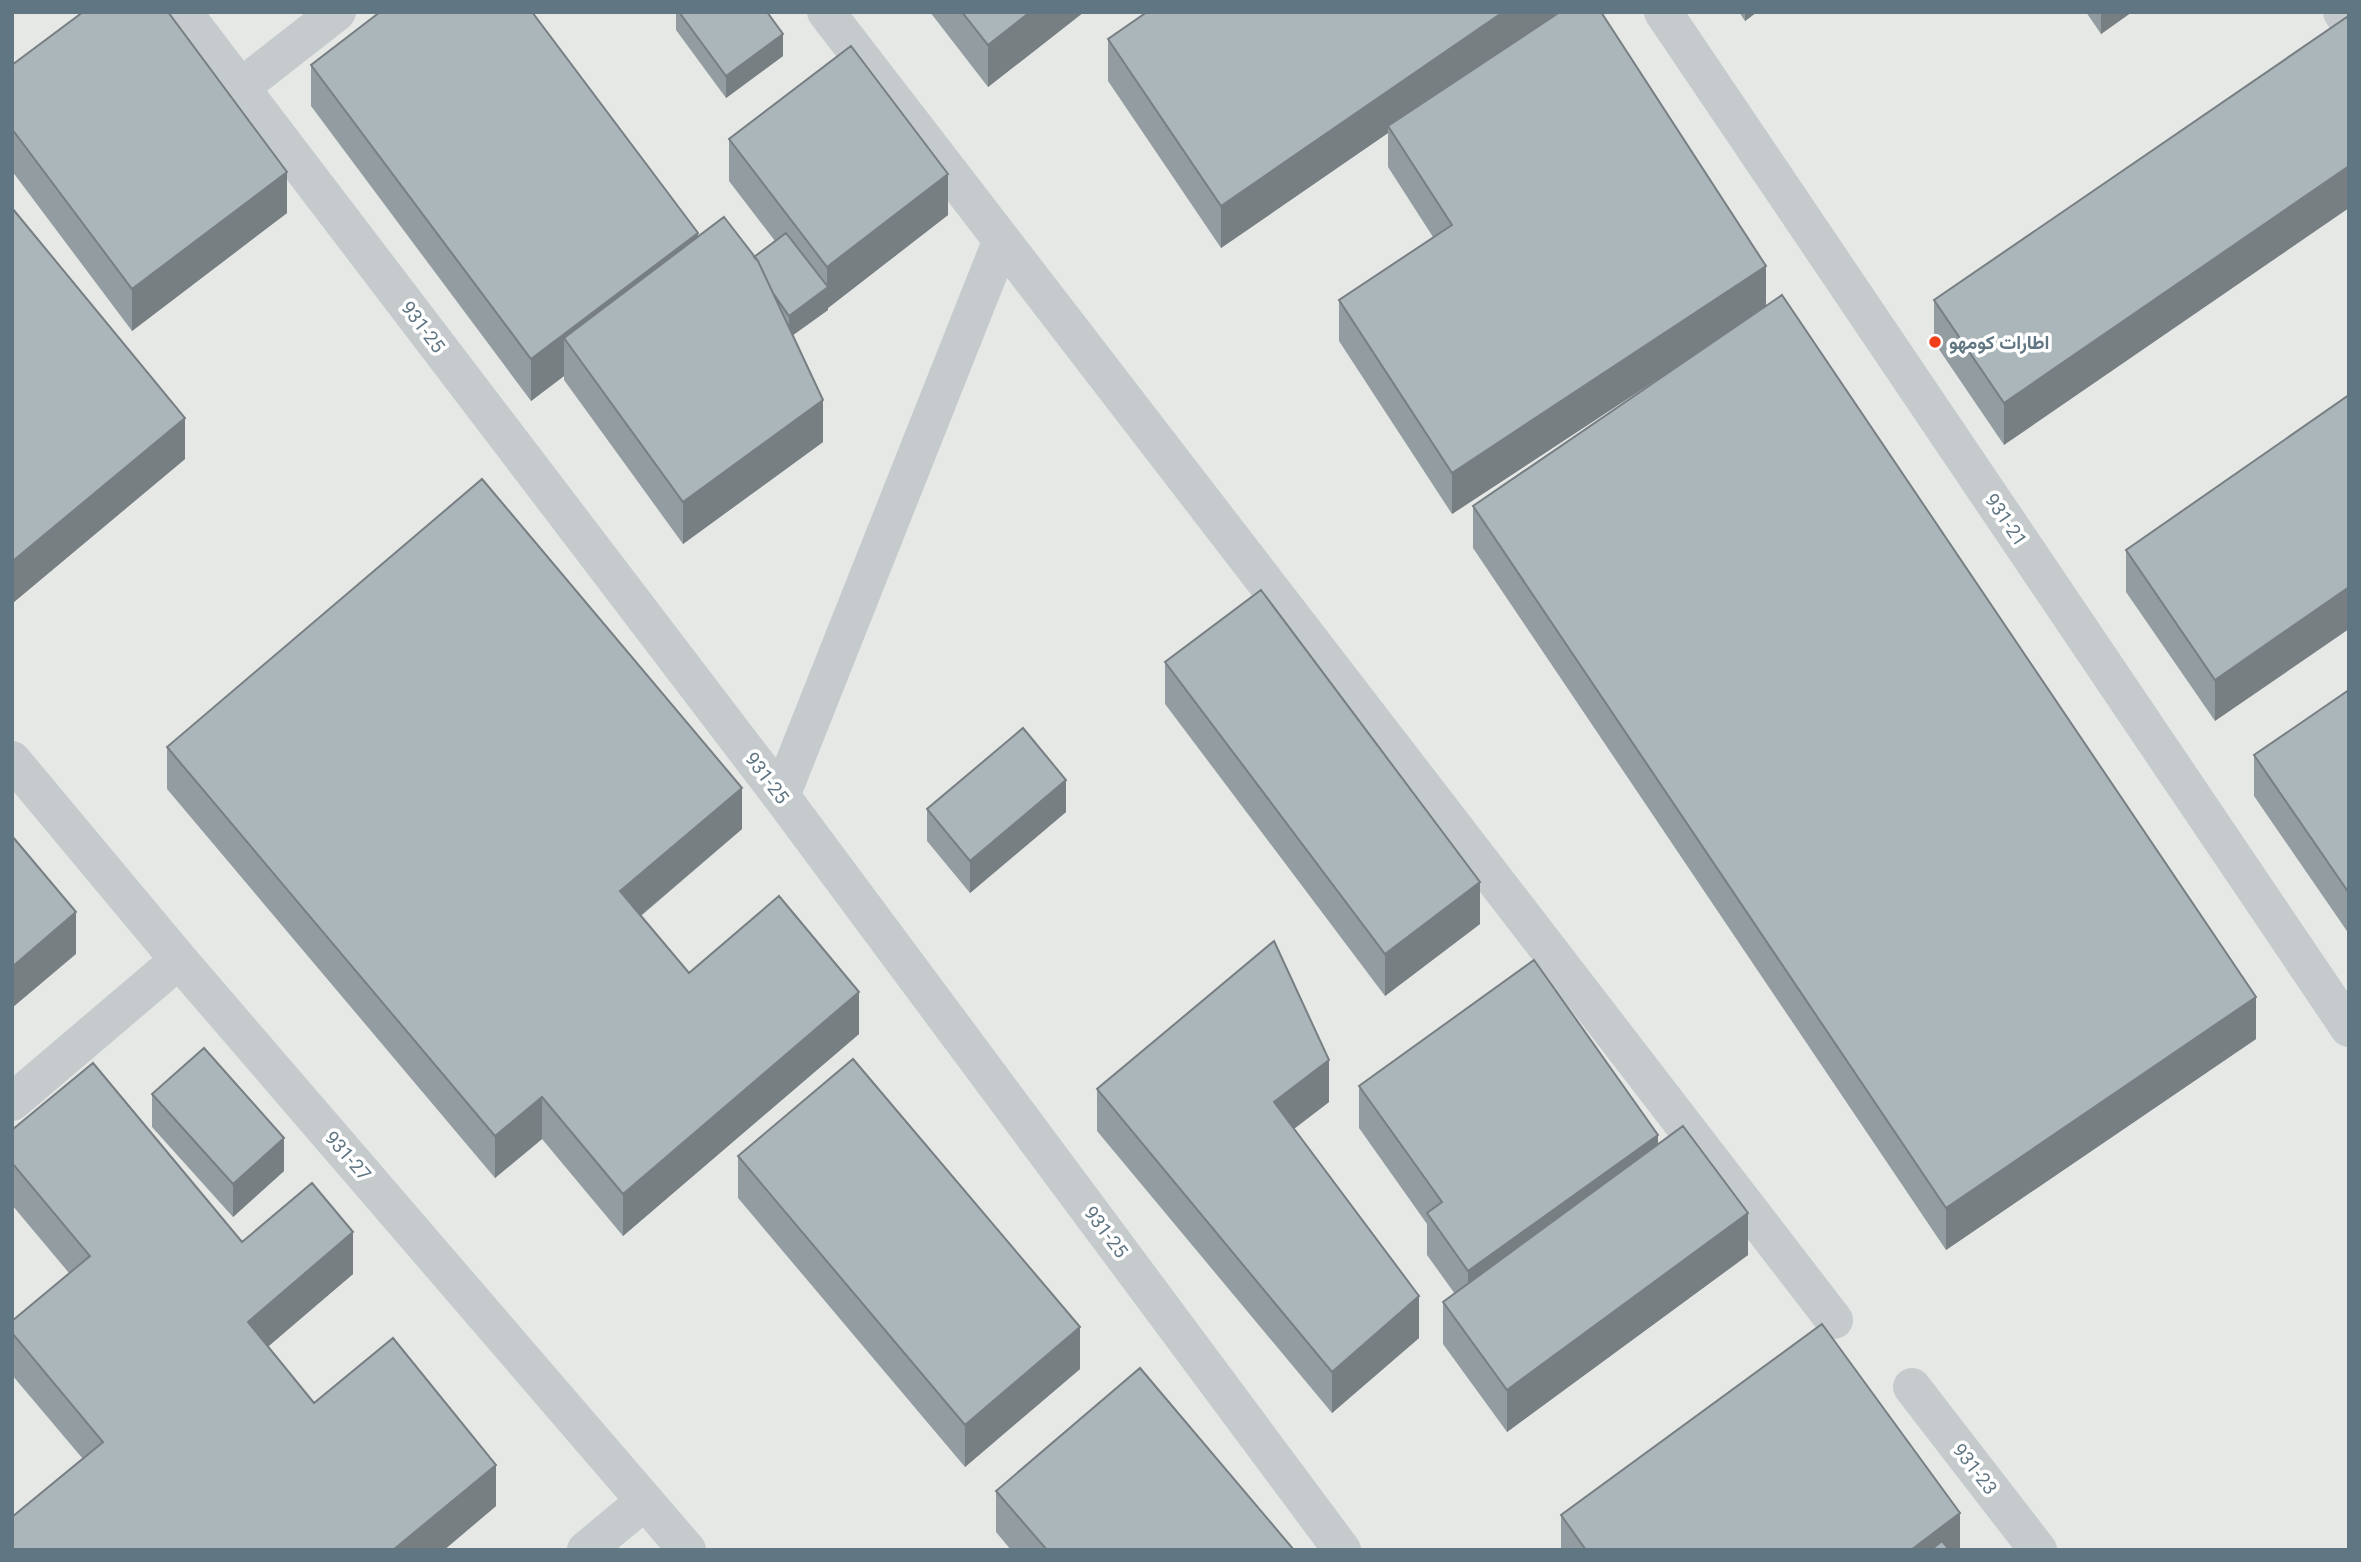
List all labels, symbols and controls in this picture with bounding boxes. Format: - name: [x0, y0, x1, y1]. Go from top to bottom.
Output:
- street label: 931-25: [396, 297, 450, 357]
- place label: اطارات كومهو: [1949, 331, 2050, 355]
- marker: اطارات كومهو: [1927, 334, 1943, 350]
- street label: 931-21: [1980, 489, 2032, 551]
- street label: 931-25: [740, 748, 794, 808]
- street label: 931-27: [320, 1126, 376, 1186]
- street label: 931-25: [1079, 1202, 1133, 1262]
- street label: 931-23: [1948, 1439, 2002, 1499]

